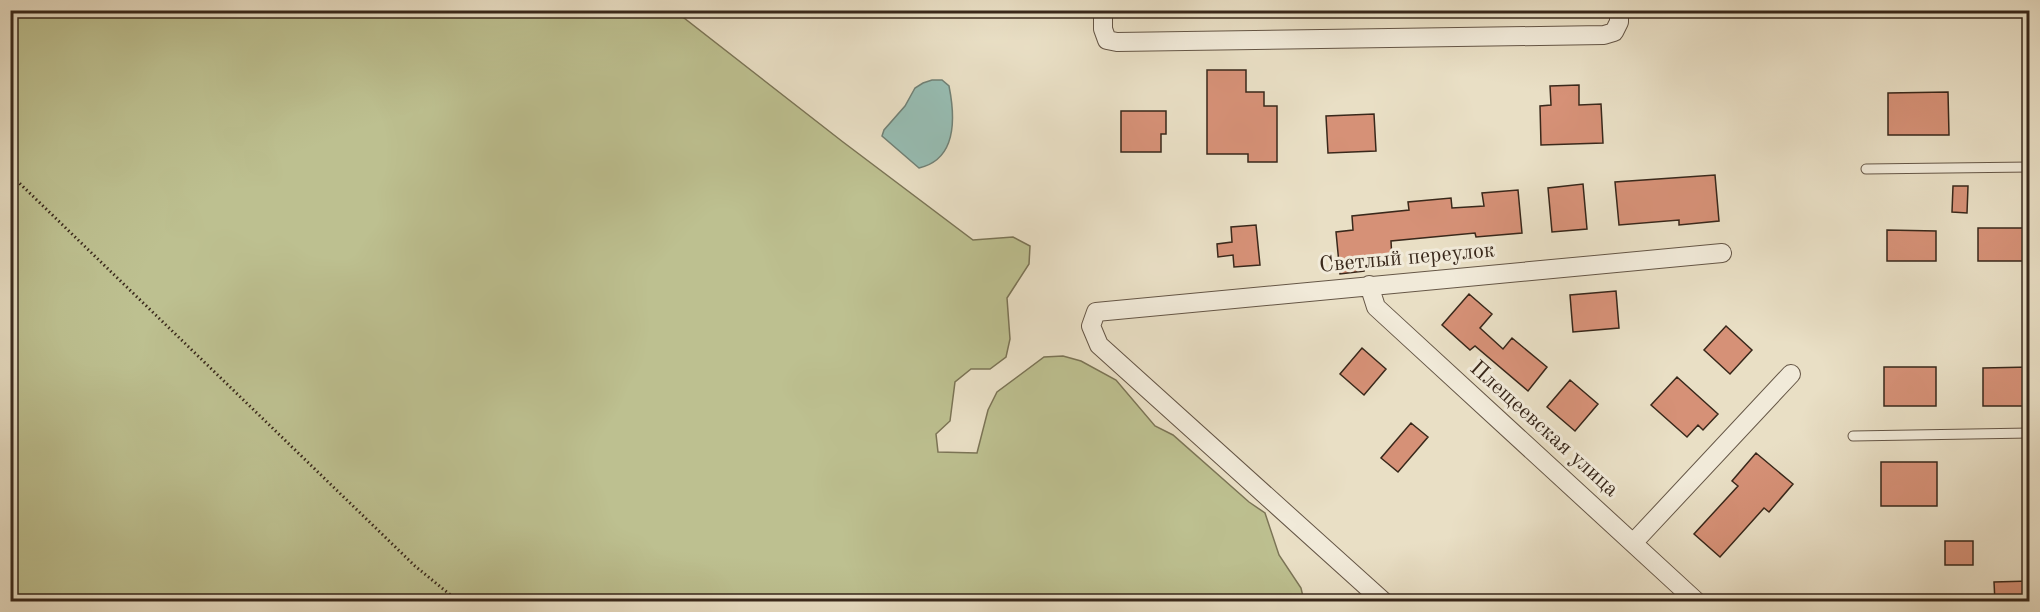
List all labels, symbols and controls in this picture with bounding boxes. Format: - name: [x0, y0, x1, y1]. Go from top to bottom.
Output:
- street label: Светлый переулок: [1318, 239, 1496, 277]
- street label: Плещеевская улица: [1466, 357, 1623, 501]

